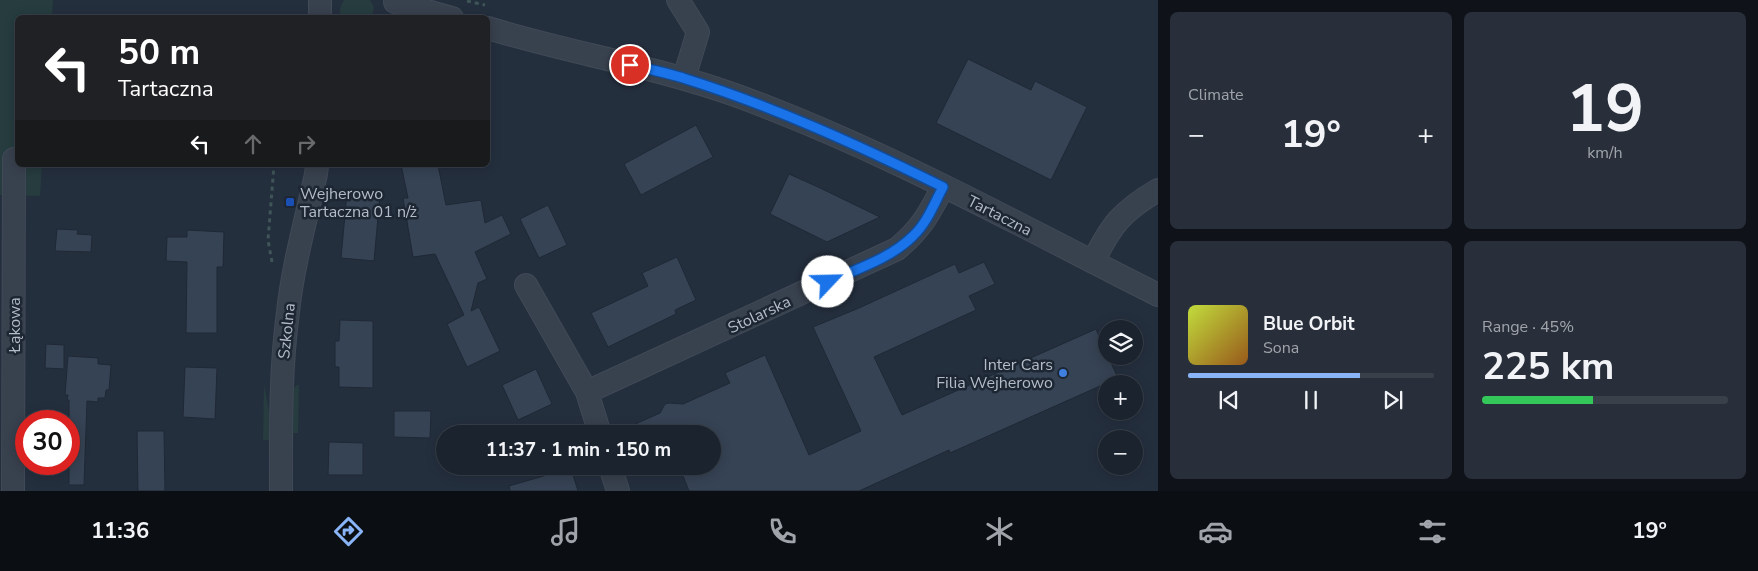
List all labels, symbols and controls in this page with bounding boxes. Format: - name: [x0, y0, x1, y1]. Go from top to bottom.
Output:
- text: 50 m: [118, 29, 200, 76]
- icon: left: [35, 35, 100, 100]
- pin: [609, 44, 651, 86]
- icon: arrive: [616, 51, 644, 79]
- text: 19: [1566, 65, 1644, 154]
- text: Tartaczna: [118, 74, 214, 104]
- text: Climate: [1188, 84, 1243, 106]
- text: 19°: [1281, 109, 1341, 160]
- text: −: [1188, 116, 1205, 154]
- text: +: [1417, 116, 1434, 154]
- icon: left: [186, 130, 214, 158]
- icon: ahead: [239, 130, 267, 158]
- icon: right: [292, 130, 320, 158]
- text: km/h: [1587, 142, 1623, 164]
- place label: Wejherowo Tartaczna 01 n/ż: [300, 183, 417, 223]
- street label: Tartaczna: [964, 190, 1036, 241]
- marker: Wejherowo Tartaczna 01 n/ż: [284, 196, 296, 208]
- position arrow: [801, 255, 853, 307]
- street label: Stolarska: [724, 291, 795, 339]
- street label: Łąkowa: [4, 297, 26, 354]
- street label: Szkolna: [273, 302, 301, 360]
- text: Blue Orbit: [1263, 311, 1354, 337]
- text: Range · 45%: [1482, 316, 1574, 338]
- map controls: [1098, 320, 1143, 475]
- button: layers: [1098, 320, 1143, 365]
- text: Sona: [1263, 337, 1299, 359]
- text: 225 km: [1482, 341, 1614, 392]
- place label: Inter Cars Filia Wejherowo: [936, 354, 1053, 394]
- marker: Inter Cars Filia Wejherowo: [1057, 367, 1069, 379]
- button: +: [1098, 375, 1143, 420]
- icon: previous: [1215, 386, 1243, 414]
- icon: pause: [1297, 386, 1325, 414]
- icon: next: [1379, 386, 1407, 414]
- speed limit sign: 30: [15, 410, 80, 475]
- button: −: [1098, 430, 1143, 475]
- text: 11:37 · 1 min · 150 m: [486, 437, 671, 463]
- icon: directions: [331, 514, 366, 549]
- icon: music: [548, 514, 583, 549]
- icon: phone: [765, 514, 800, 549]
- icon: climate: [982, 514, 1017, 549]
- icon: car: [1198, 514, 1233, 549]
- icon: filters: [1415, 514, 1450, 549]
- text: 11:36: [91, 516, 149, 546]
- text: 19°: [1632, 516, 1667, 546]

